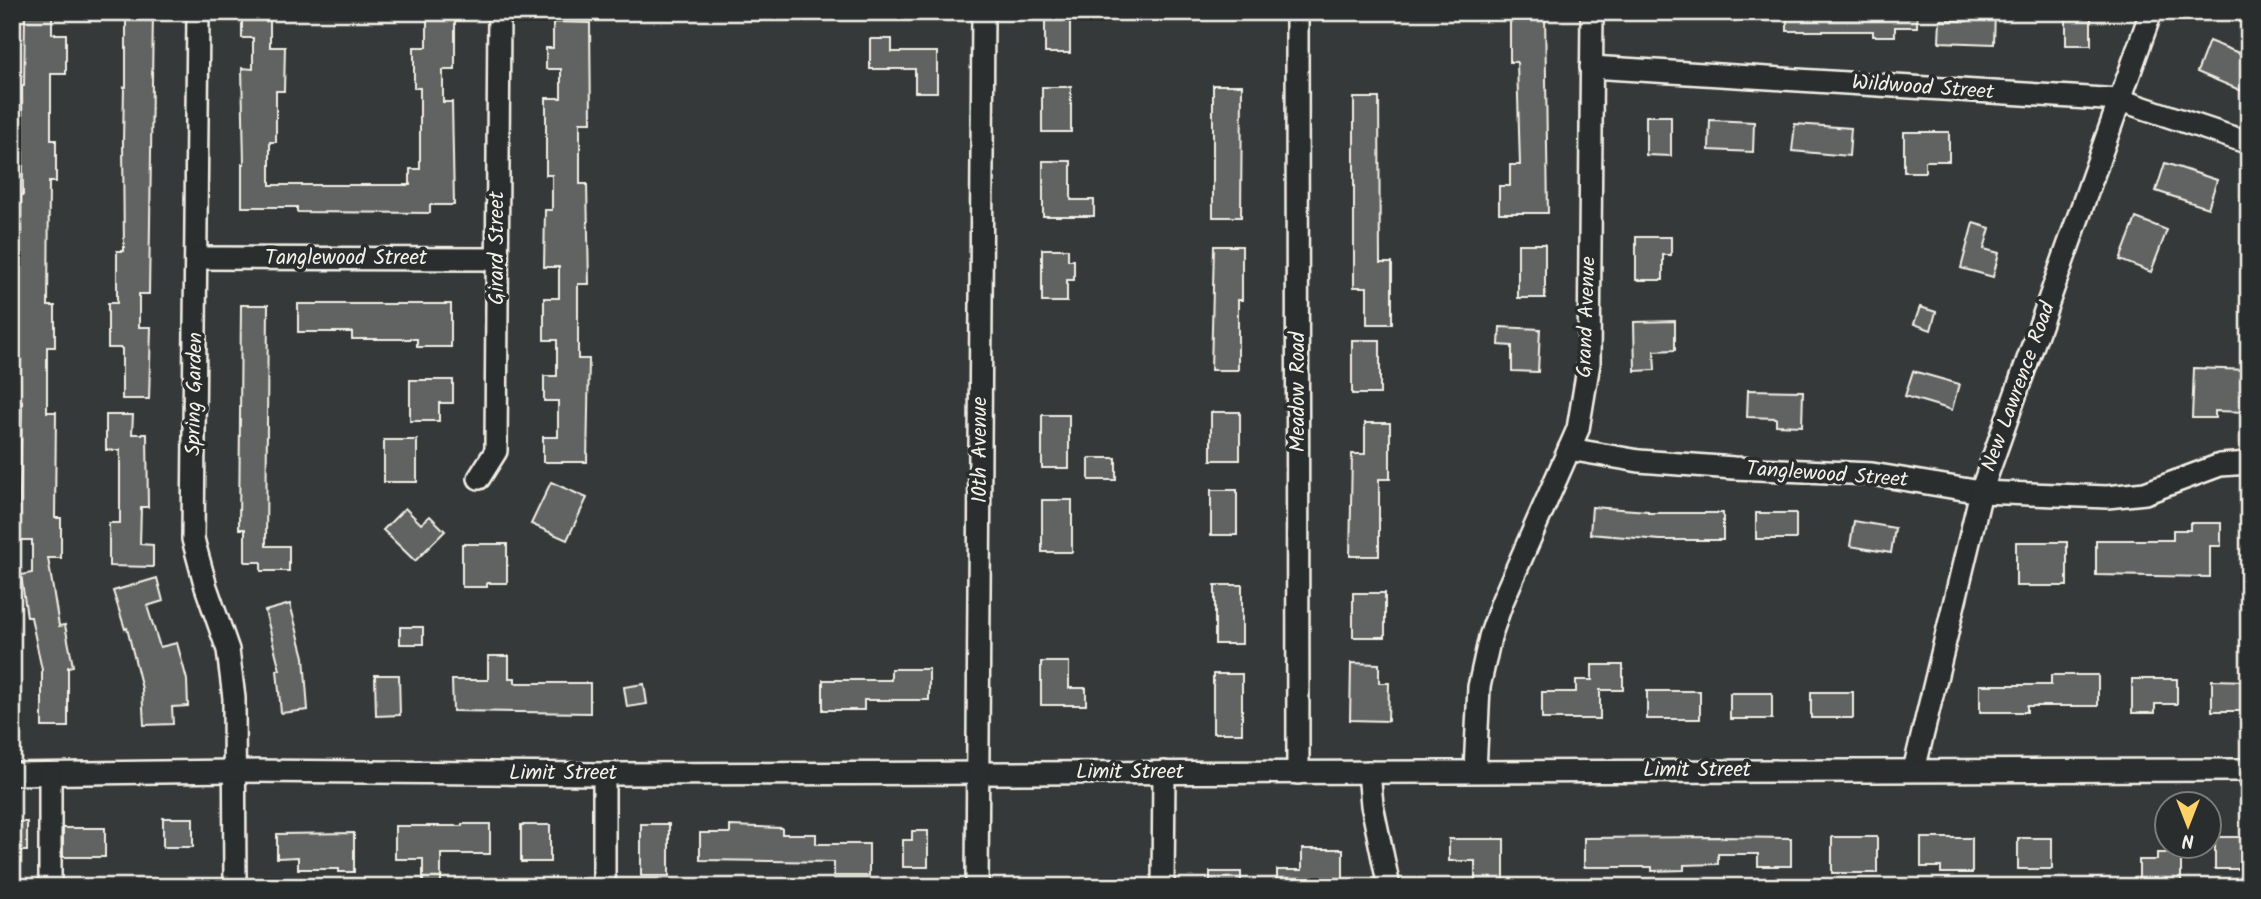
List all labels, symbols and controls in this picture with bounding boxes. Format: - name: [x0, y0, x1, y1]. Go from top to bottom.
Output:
- street label: Wildwood Street: [1851, 67, 1996, 109]
- street label: Girard Street: [481, 190, 514, 305]
- street label: Tanglewood Street: [265, 242, 428, 275]
- street label: Grand Avenue: [1568, 255, 1606, 378]
- street label: New Lawrence Road: [1973, 297, 2065, 477]
- street label: Meadow Road: [1282, 331, 1315, 452]
- street label: Spring Garden: [177, 332, 213, 456]
- street label: 10th Avenue: [964, 396, 997, 503]
- street label: Tanglewood Street: [1745, 453, 1910, 497]
- street label: Limit Street: [1643, 754, 1752, 787]
- street label: Limit Street: [1076, 756, 1185, 789]
- street label: Limit Street: [509, 757, 618, 790]
- north arrow: [2152, 790, 2222, 860]
- text: N: [2182, 825, 2194, 855]

